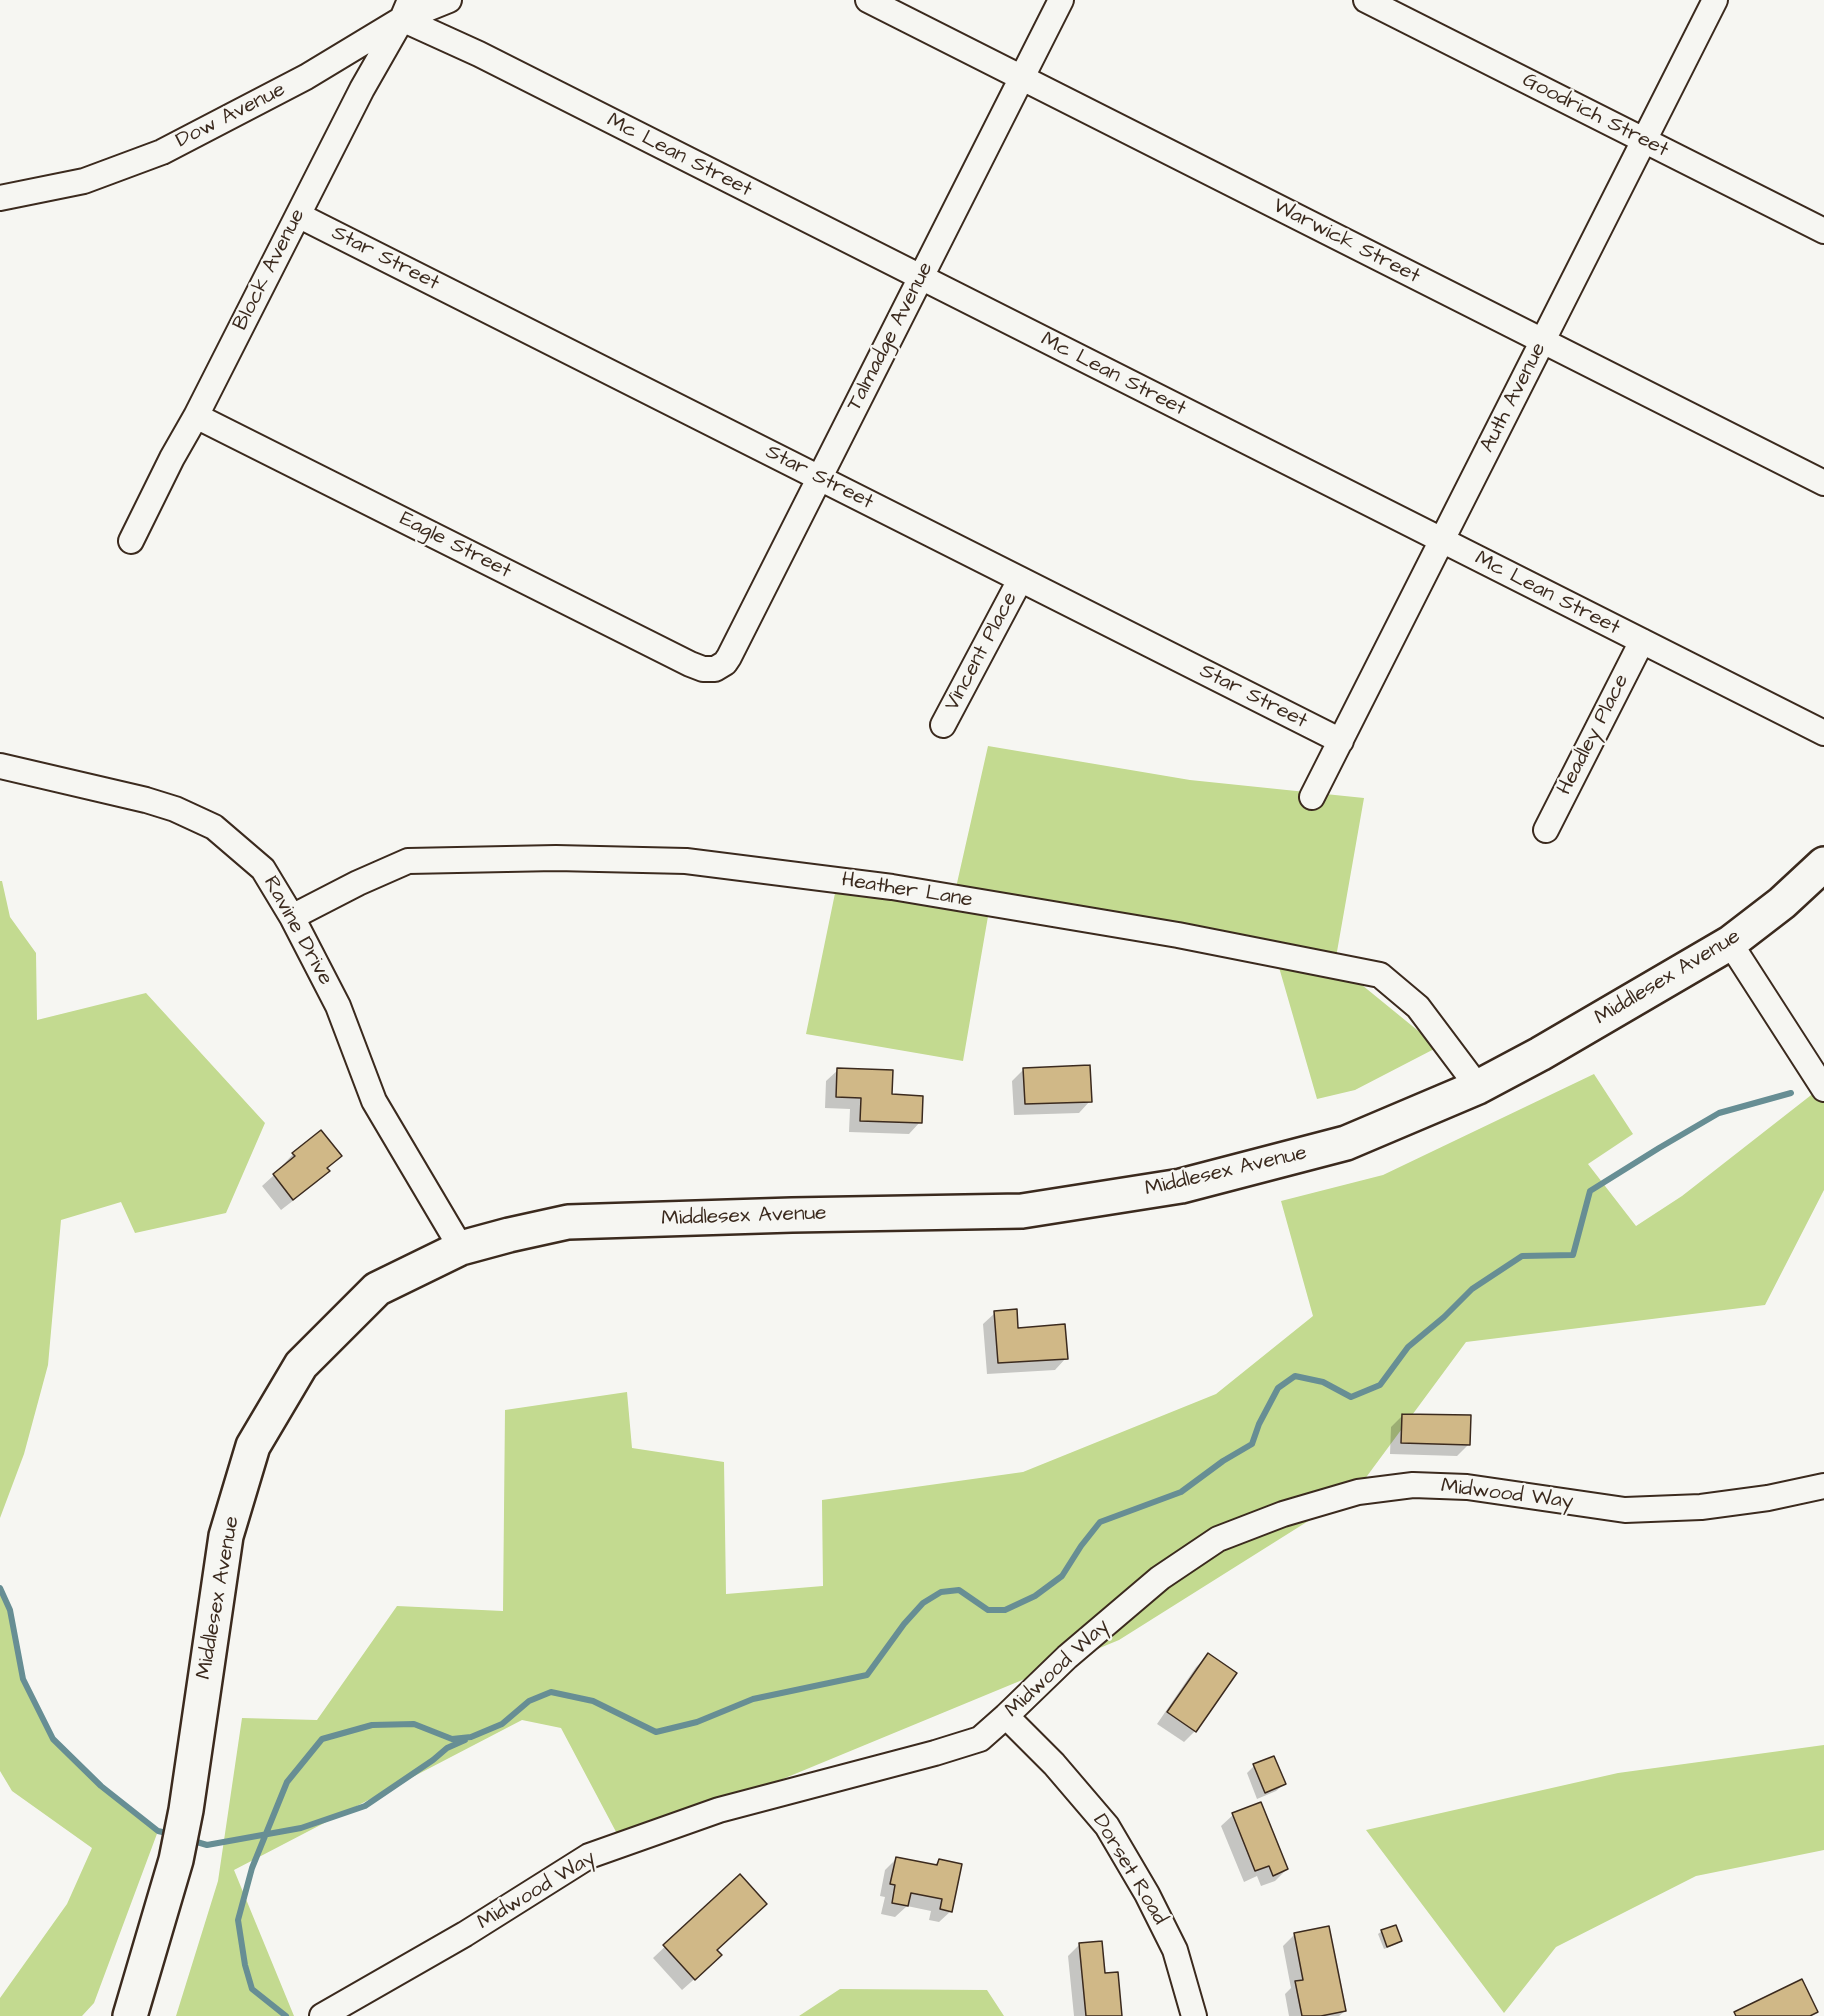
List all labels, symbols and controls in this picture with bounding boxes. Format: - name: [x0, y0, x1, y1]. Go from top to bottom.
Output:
- street label: Goodrich Street: [1518, 68, 1672, 164]
- street label: Dow Avenue: [172, 78, 290, 154]
- street label: Mc Lean Street: [602, 109, 756, 203]
- street label: Warwick Street: [1268, 194, 1424, 290]
- street label: Block Avenue: [229, 205, 311, 335]
- street label: Star Street: [327, 221, 443, 297]
- street label: Talmadge Avenue: [843, 258, 939, 416]
- street label: Mc Lean Street: [1036, 328, 1190, 422]
- street label: Auth Avenue: [1476, 339, 1552, 457]
- street label: Star Street: [761, 440, 877, 516]
- street label: Eagle Street: [395, 507, 515, 585]
- street label: Mc Lean Street: [1470, 547, 1624, 641]
- street label: Vincent Place: [940, 588, 1024, 716]
- street label: Star Street: [1195, 659, 1311, 735]
- street label: Headley Place: [1553, 670, 1635, 800]
- street label: Heather Lane: [840, 868, 974, 914]
- street label: Ravine Drive: [257, 872, 337, 990]
- street label: Middlesex Avenue: [1591, 925, 1745, 1031]
- street label: Middlesex Avenue: [1143, 1141, 1309, 1203]
- street label: Middlesex Avenue: [661, 1202, 827, 1232]
- street label: Midwood Way: [1439, 1474, 1575, 1516]
- street label: Middlesex Avenue: [192, 1514, 246, 1682]
- street label: Midwood Way: [1001, 1614, 1115, 1724]
- street label: Dorset Road: [1086, 1810, 1172, 1930]
- street label: Midwood Way: [473, 1846, 601, 1936]

